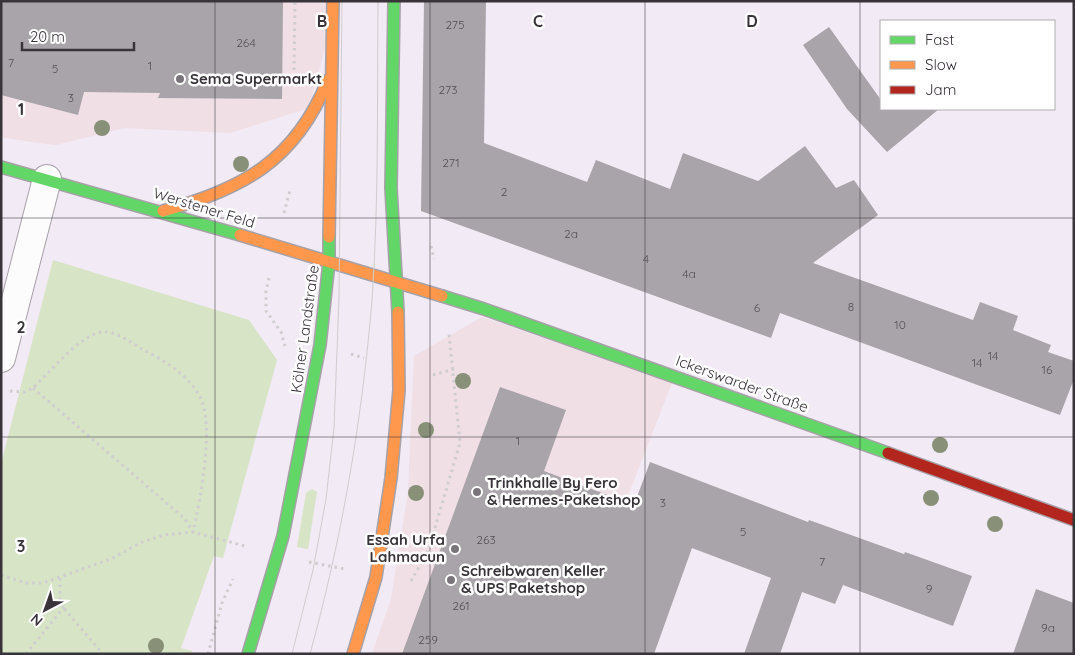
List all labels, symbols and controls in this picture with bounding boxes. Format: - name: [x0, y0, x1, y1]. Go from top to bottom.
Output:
- text: B: [317, 11, 327, 31]
- text: C: [533, 11, 543, 31]
- text: D: [746, 11, 758, 31]
- house number: 275: [445, 17, 465, 32]
- scale bar: [22, 20, 135, 52]
- legend: [880, 20, 1055, 110]
- text: 20 m: [30, 27, 65, 46]
- text: Fast: [925, 30, 954, 49]
- house number: 264: [236, 35, 256, 50]
- house number: 7: [8, 55, 14, 70]
- text: Slow: [925, 55, 957, 74]
- house number: 1: [148, 58, 152, 73]
- house number: 5: [52, 61, 58, 76]
- place label: Sema Supermarkt: [190, 69, 322, 88]
- marker: Sema Supermarkt: [174, 73, 186, 85]
- text: Jam: [925, 80, 956, 99]
- house number: 273: [439, 82, 457, 97]
- house number: 3: [68, 90, 74, 105]
- text: 1: [18, 99, 24, 119]
- house number: 271: [442, 155, 460, 170]
- street label: Werstener Feld: [151, 183, 257, 232]
- house number: 2: [501, 184, 508, 199]
- house number: 2a: [564, 226, 578, 241]
- house number: 4: [643, 251, 649, 266]
- street label: Kölner Landstraße: [286, 264, 323, 394]
- house number: 4a: [682, 266, 696, 281]
- house number: 8: [848, 299, 854, 314]
- house number: 6: [754, 300, 761, 315]
- text: 2: [16, 317, 26, 337]
- house number: 10: [894, 317, 906, 332]
- house number: 14: [988, 348, 998, 363]
- street label: Ickerswarder Straße: [673, 351, 811, 416]
- house number: 14: [972, 355, 982, 370]
- house number: 16: [1042, 362, 1053, 377]
- house number: 1: [516, 433, 520, 448]
- place label: Trinkhalle By Fero & Hermes-Paketshop: [487, 473, 641, 509]
- marker: Trinkhalle By Fero & Hermes-Paketshop: [471, 486, 483, 498]
- house number: 3: [660, 495, 666, 510]
- house number: 5: [740, 524, 746, 539]
- place label: Essah Urfa Lahmacun: [366, 530, 445, 566]
- house number: 263: [476, 532, 496, 547]
- text: 3: [17, 536, 25, 556]
- marker: Essah Urfa Lahmacun: [449, 543, 461, 555]
- house number: 7: [819, 554, 825, 569]
- place label: Schreibwaren Keller & UPS Paketshop: [461, 561, 606, 597]
- marker: Schreibwaren Keller & UPS Paketshop: [445, 574, 457, 586]
- house number: 9: [926, 581, 933, 596]
- north arrow: [20, 585, 70, 635]
- house number: 261: [452, 598, 470, 613]
- text: N: [27, 610, 46, 630]
- house number: 9a: [1041, 620, 1055, 635]
- house number: 259: [418, 632, 438, 647]

